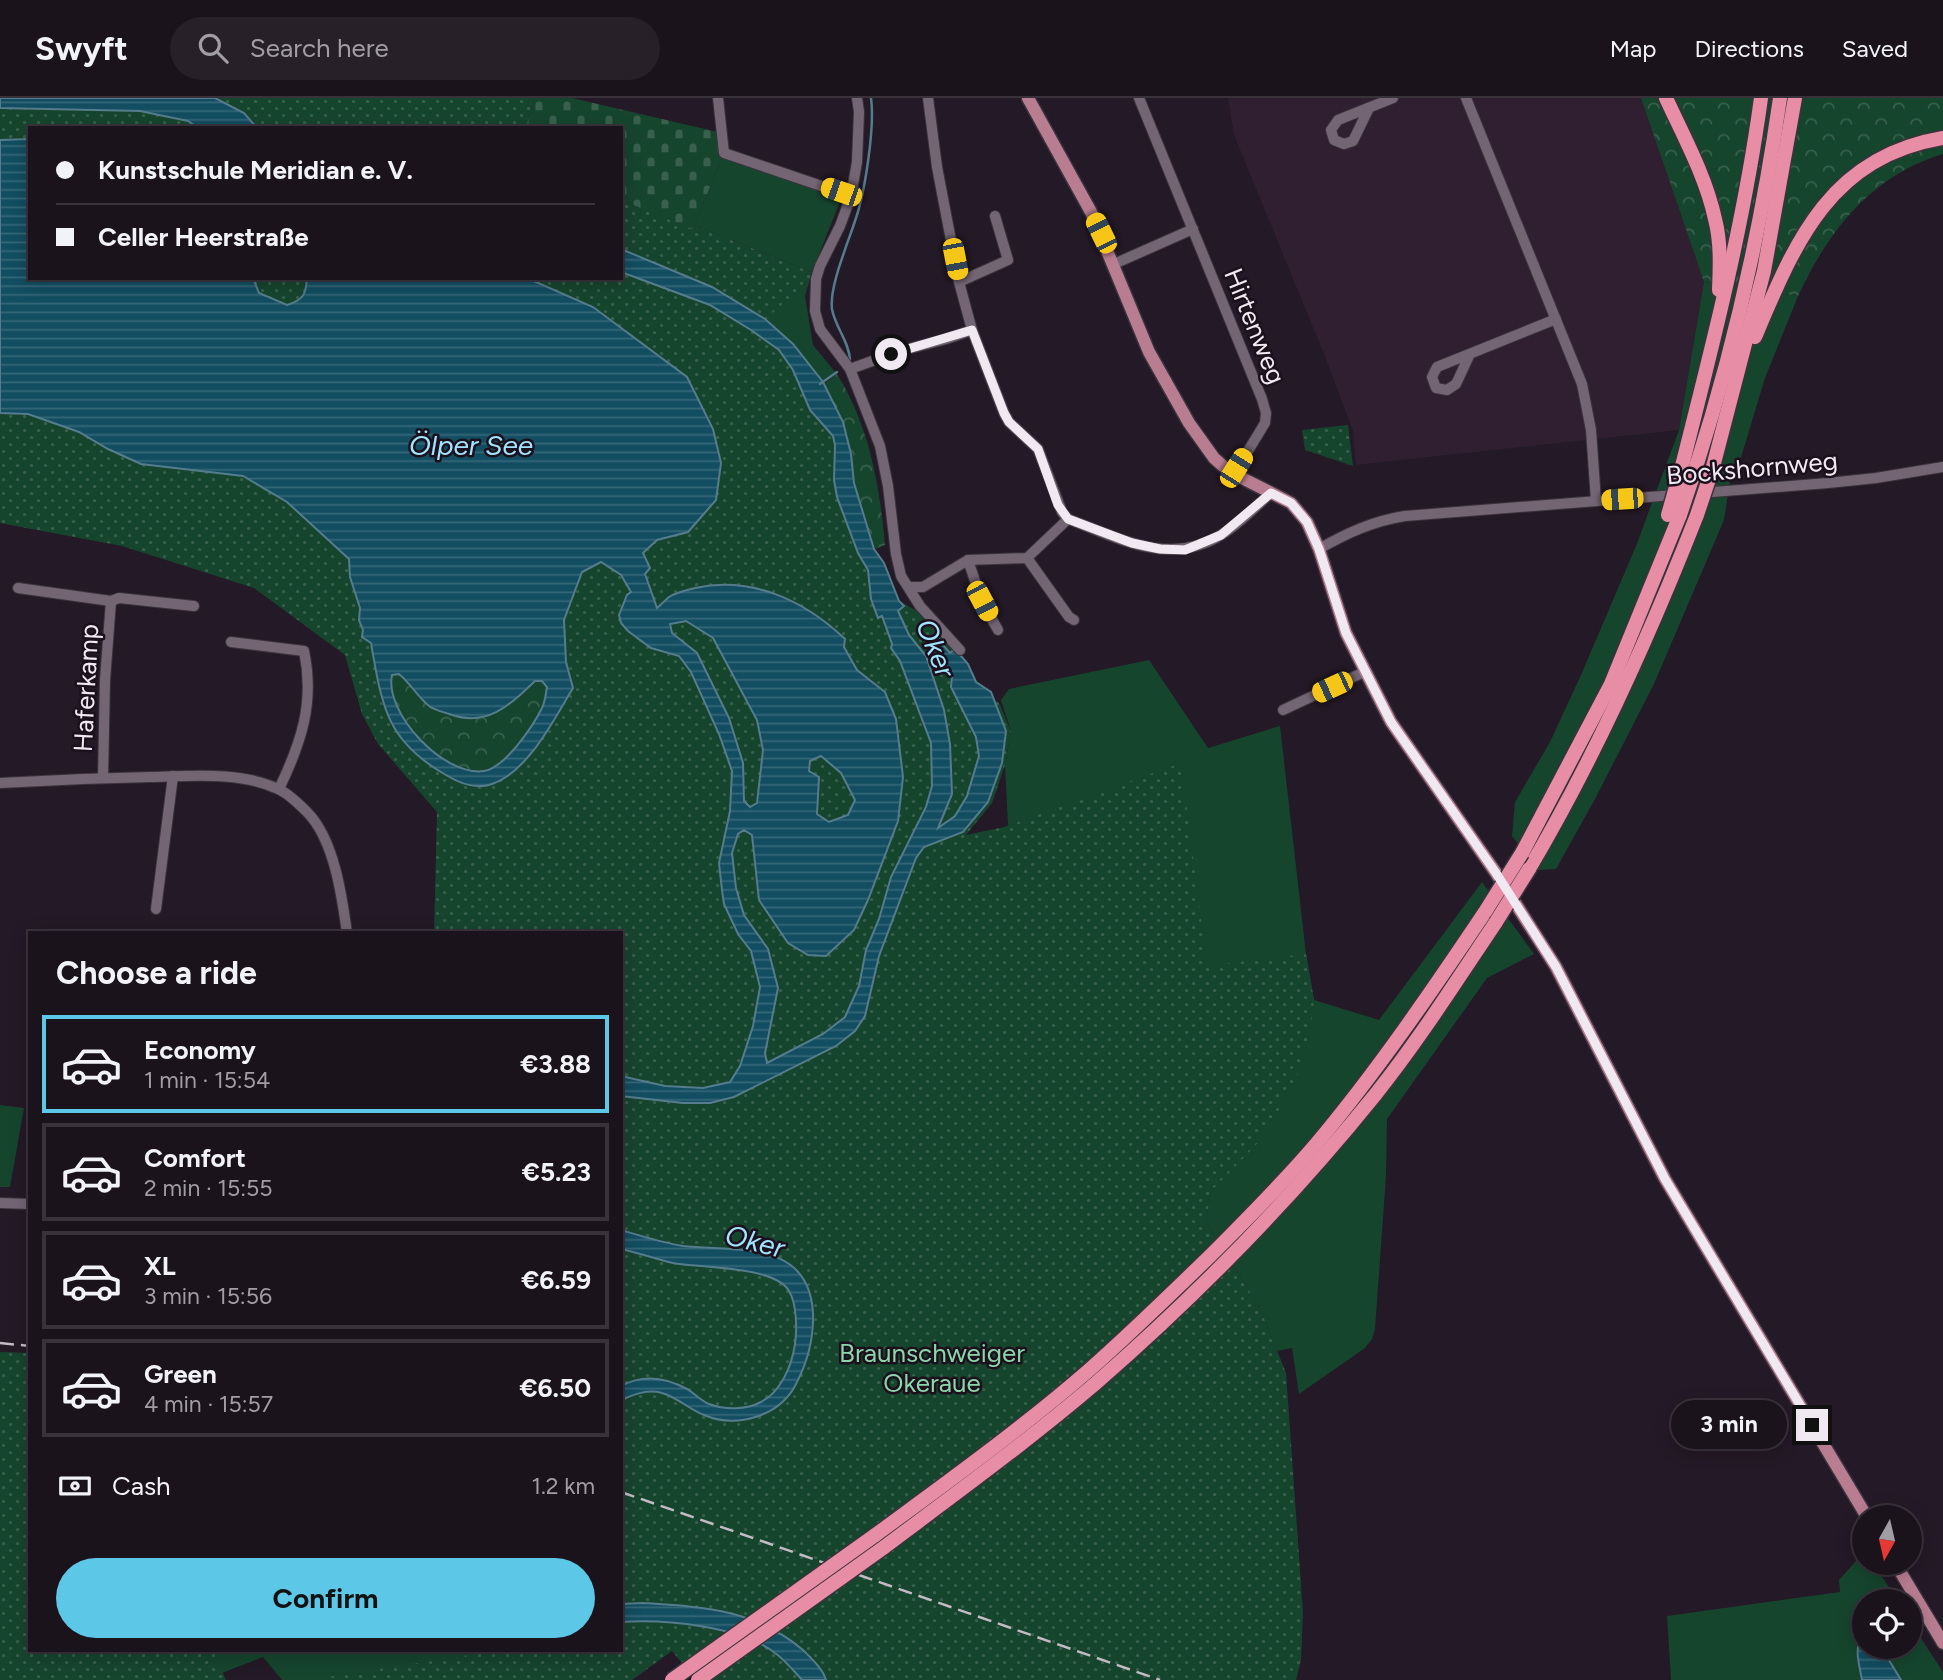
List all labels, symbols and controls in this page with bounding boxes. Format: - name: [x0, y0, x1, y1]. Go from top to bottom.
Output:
- search box: [170, 17, 660, 80]
- text: Swyft: [35, 29, 128, 68]
- icon: search: [194, 29, 232, 67]
- text: Search here: [250, 32, 389, 64]
- text: Map: [1610, 34, 1656, 63]
- text: Directions: [1694, 34, 1804, 63]
- text: Saved: [1842, 34, 1908, 63]
- text: Kunstschule Meridian e. V.: [98, 154, 413, 186]
- car: [818, 175, 865, 209]
- car: [1083, 210, 1120, 256]
- text: Celler Heerstraße: [98, 221, 309, 253]
- car: [941, 236, 970, 282]
- street label: Hirtenweg: [1217, 263, 1293, 389]
- route start: [875, 338, 907, 370]
- water label: Ölper See: [409, 428, 533, 462]
- car: [1216, 445, 1257, 491]
- street label: Bockshornweg: [1665, 445, 1839, 491]
- car: [1601, 487, 1644, 511]
- car: [963, 578, 1002, 624]
- water label: Oker: [909, 614, 964, 683]
- street label: Haferkamp: [67, 623, 105, 753]
- car: [1309, 669, 1356, 705]
- text: Choose a ride: [56, 954, 257, 992]
- icon: car: [60, 1033, 123, 1096]
- text: Economy: [144, 1034, 256, 1066]
- text: €3.88: [520, 1048, 591, 1080]
- text: 1 min · 15:54: [144, 1066, 270, 1094]
- icon: car: [60, 1141, 123, 1204]
- text: Comfort: [144, 1142, 246, 1174]
- text: €5.23: [522, 1156, 591, 1188]
- text: 2 min · 15:55: [144, 1174, 272, 1202]
- water label: Oker: [722, 1217, 790, 1265]
- icon: car: [60, 1249, 123, 1312]
- text: XL: [144, 1250, 176, 1282]
- text: €6.59: [521, 1264, 591, 1296]
- text: 3 min · 15:56: [144, 1282, 272, 1310]
- park label: Braunschweiger Okeraue: [839, 1337, 1025, 1399]
- icon: car: [60, 1357, 123, 1420]
- text: Green: [144, 1358, 217, 1390]
- text: €6.50: [519, 1372, 591, 1404]
- text: 4 min · 15:57: [144, 1390, 273, 1418]
- callout: 3 min: [1672, 1400, 1787, 1450]
- route end: [1796, 1409, 1828, 1441]
- text: 3 min: [1700, 1410, 1758, 1438]
- icon: cash: [56, 1467, 94, 1505]
- text: Cash: [112, 1470, 171, 1502]
- text: 1.2 km: [531, 1472, 595, 1500]
- north arrow: [1852, 1505, 1922, 1575]
- map controls: [1852, 1505, 1922, 1659]
- button: Confirm: [56, 1558, 595, 1638]
- button: locate: [1852, 1589, 1922, 1659]

